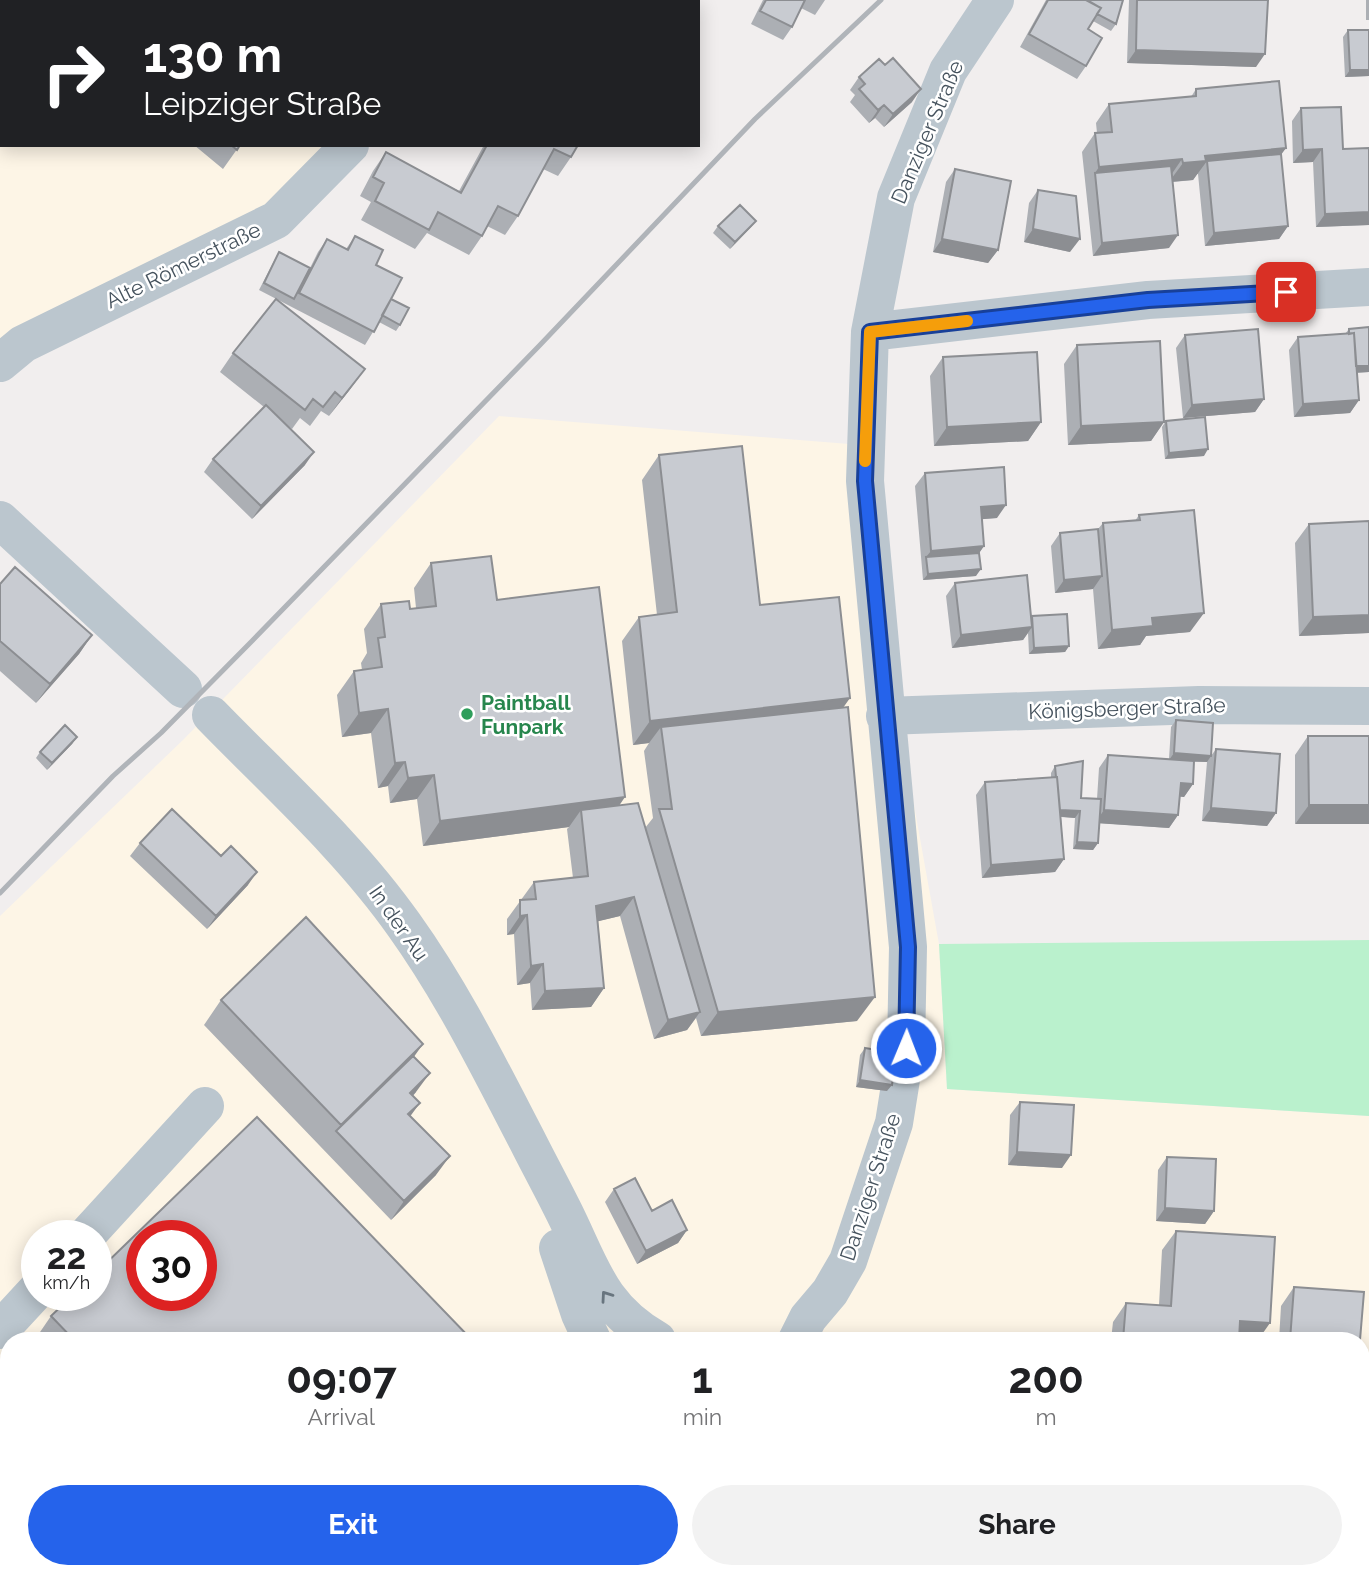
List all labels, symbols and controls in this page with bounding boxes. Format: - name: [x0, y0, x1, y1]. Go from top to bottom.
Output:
- text: 130 m: [143, 26, 282, 83]
- icon: right: [28, 28, 119, 119]
- street label: Danziger Straße: [886, 57, 968, 207]
- text: Leipziger Straße: [143, 85, 381, 122]
- street label: Alte Römerstraße: [102, 217, 264, 313]
- pin: [1256, 262, 1316, 322]
- icon: arrive: [1267, 273, 1305, 311]
- place label: Paintball Funpark: [481, 690, 571, 739]
- street label: Königsberger Straße: [1028, 692, 1226, 724]
- marker: Paintball Funpark: [459, 706, 475, 722]
- street label: In der Au: [364, 881, 434, 965]
- position arrow: [869, 1011, 943, 1085]
- street label: Danziger Straße: [834, 1110, 906, 1264]
- speed limit sign: 30: [126, 1220, 217, 1311]
- text: 22: [47, 1236, 86, 1277]
- text: km/h: [43, 1272, 90, 1293]
- one-way arrow: [602, 1291, 614, 1304]
- text: 09:07: [286, 1354, 396, 1403]
- text: 1: [692, 1354, 713, 1403]
- text: 200: [1008, 1354, 1084, 1403]
- text: Arrival: [308, 1403, 375, 1430]
- text: min: [683, 1403, 722, 1430]
- text: m: [1036, 1403, 1057, 1430]
- button: Exit: [28, 1485, 678, 1565]
- button: Share: [692, 1485, 1342, 1565]

